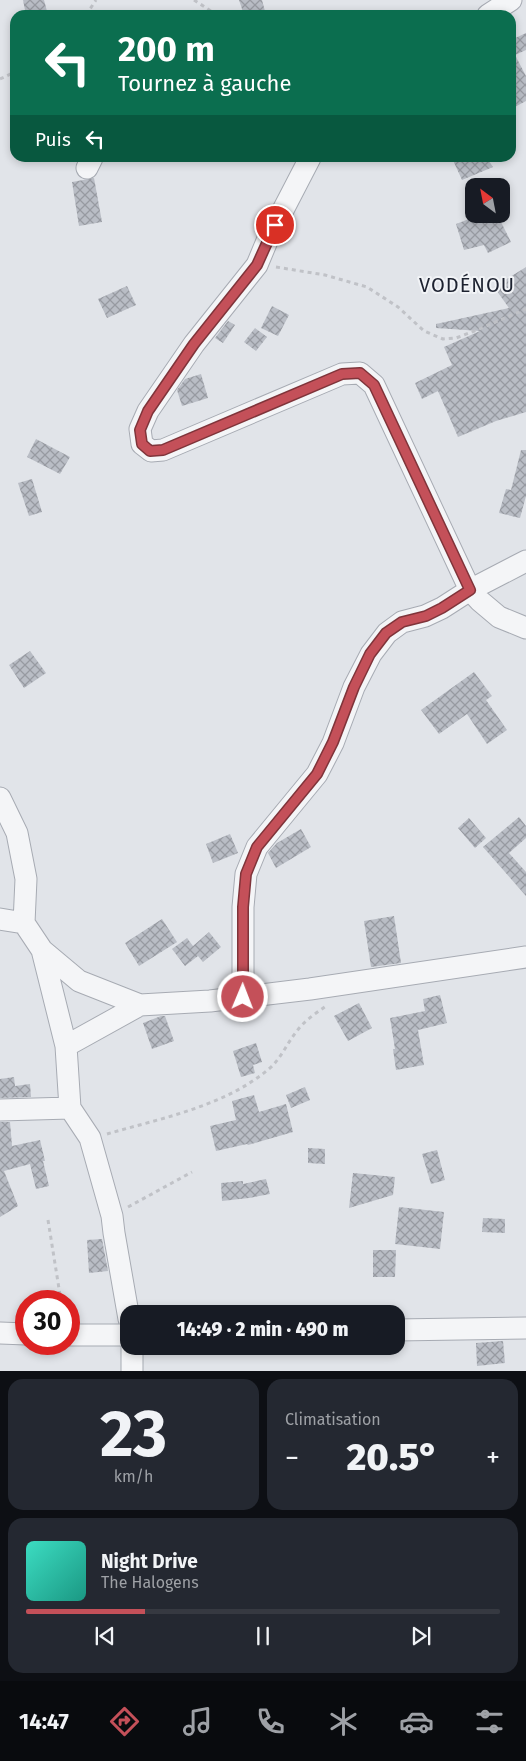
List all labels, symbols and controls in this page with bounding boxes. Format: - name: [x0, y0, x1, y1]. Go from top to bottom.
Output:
- text: 200 m: [118, 28, 215, 70]
- icon: left: [35, 30, 100, 95]
- text: Tournez à gauche: [118, 70, 291, 97]
- icon: left: [81, 125, 109, 153]
- text: Puis: [35, 128, 71, 151]
- north arrow: [465, 178, 510, 222]
- map controls: [465, 178, 510, 223]
- pin: [254, 204, 296, 246]
- icon: arrive: [261, 211, 289, 239]
- district label: VODÉNOU: [419, 273, 515, 297]
- position arrow: [216, 970, 268, 1022]
- speed limit sign: 30: [15, 1290, 80, 1355]
- text: 14:49 · 2 min · 490 m: [177, 1318, 348, 1341]
- text: 23: [100, 1395, 167, 1473]
- text: Climatisation: [285, 1410, 381, 1429]
- text: 20.5°: [346, 1434, 439, 1480]
- text: −: [285, 1441, 299, 1474]
- text: +: [486, 1441, 500, 1474]
- text: km/h: [114, 1467, 153, 1486]
- text: Night Drive: [101, 1550, 198, 1573]
- text: The Halogens: [101, 1573, 199, 1592]
- icon: previous: [91, 1622, 119, 1650]
- icon: pause: [249, 1622, 277, 1650]
- icon: next: [407, 1622, 435, 1650]
- icon: directions: [107, 1704, 142, 1739]
- icon: music: [180, 1704, 215, 1739]
- icon: phone: [253, 1704, 288, 1739]
- icon: climate: [326, 1704, 361, 1739]
- icon: car: [399, 1704, 434, 1739]
- icon: filters: [472, 1704, 507, 1739]
- text: 14:47: [19, 1708, 69, 1735]

